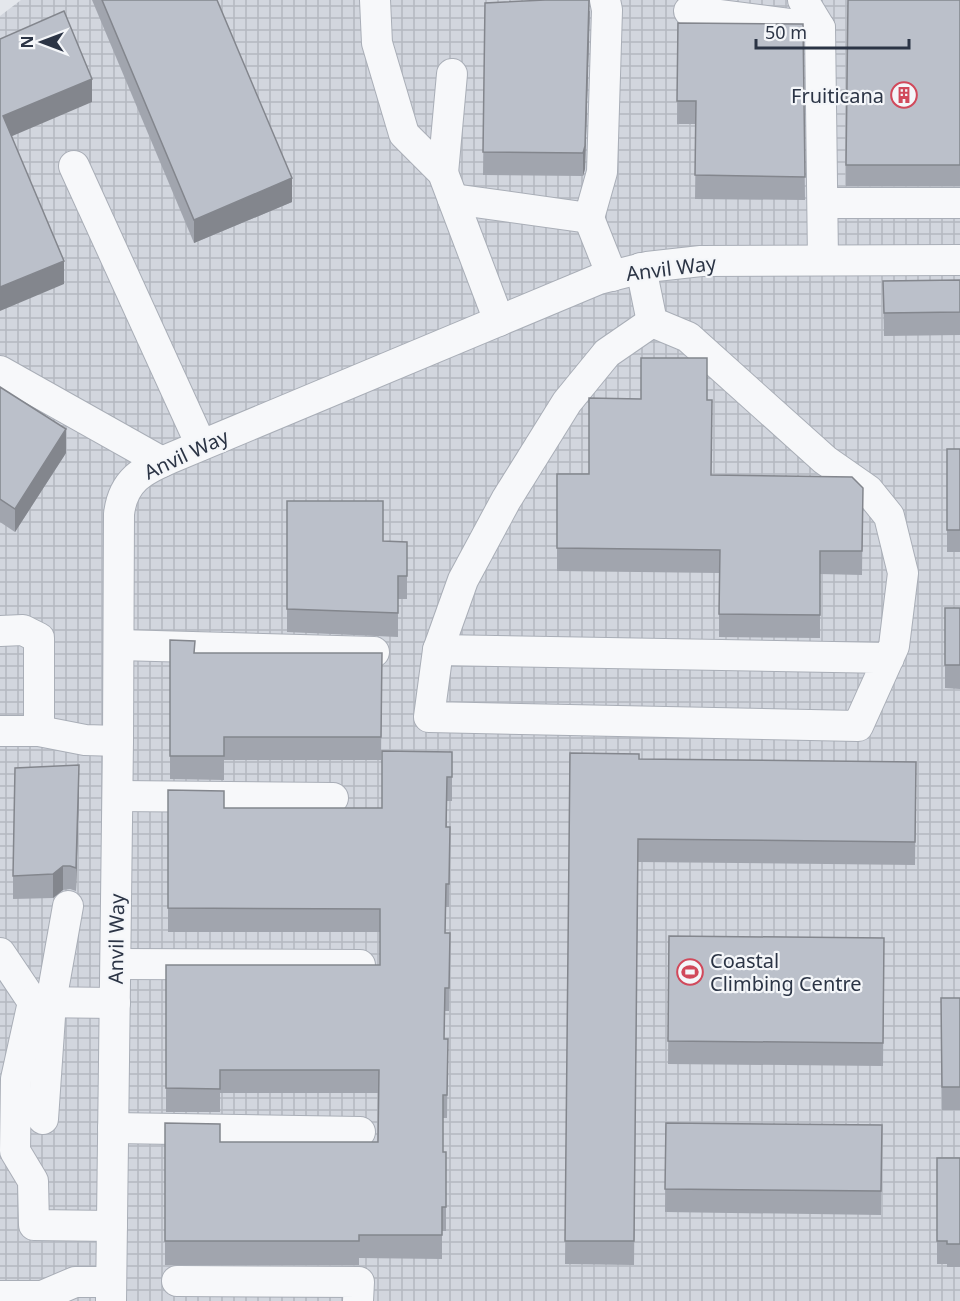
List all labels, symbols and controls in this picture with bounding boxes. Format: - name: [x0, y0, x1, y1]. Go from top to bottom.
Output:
- north arrow: [12, 12, 72, 72]
- scale bar: [756, 12, 909, 50]
- text: 50 m: [765, 20, 807, 44]
- text: N: [16, 35, 38, 49]
- building icon: Fruiticana: [889, 80, 919, 110]
- place label: Fruiticana: [791, 82, 884, 109]
- street label: Anvil Way: [624, 249, 718, 287]
- street label: Anvil Way: [139, 422, 233, 485]
- street label: Anvil Way: [102, 893, 130, 984]
- place label: Coastal Climbing Centre: [710, 947, 862, 997]
- sports icon: Coastal Climbing Centre: [675, 957, 705, 987]

